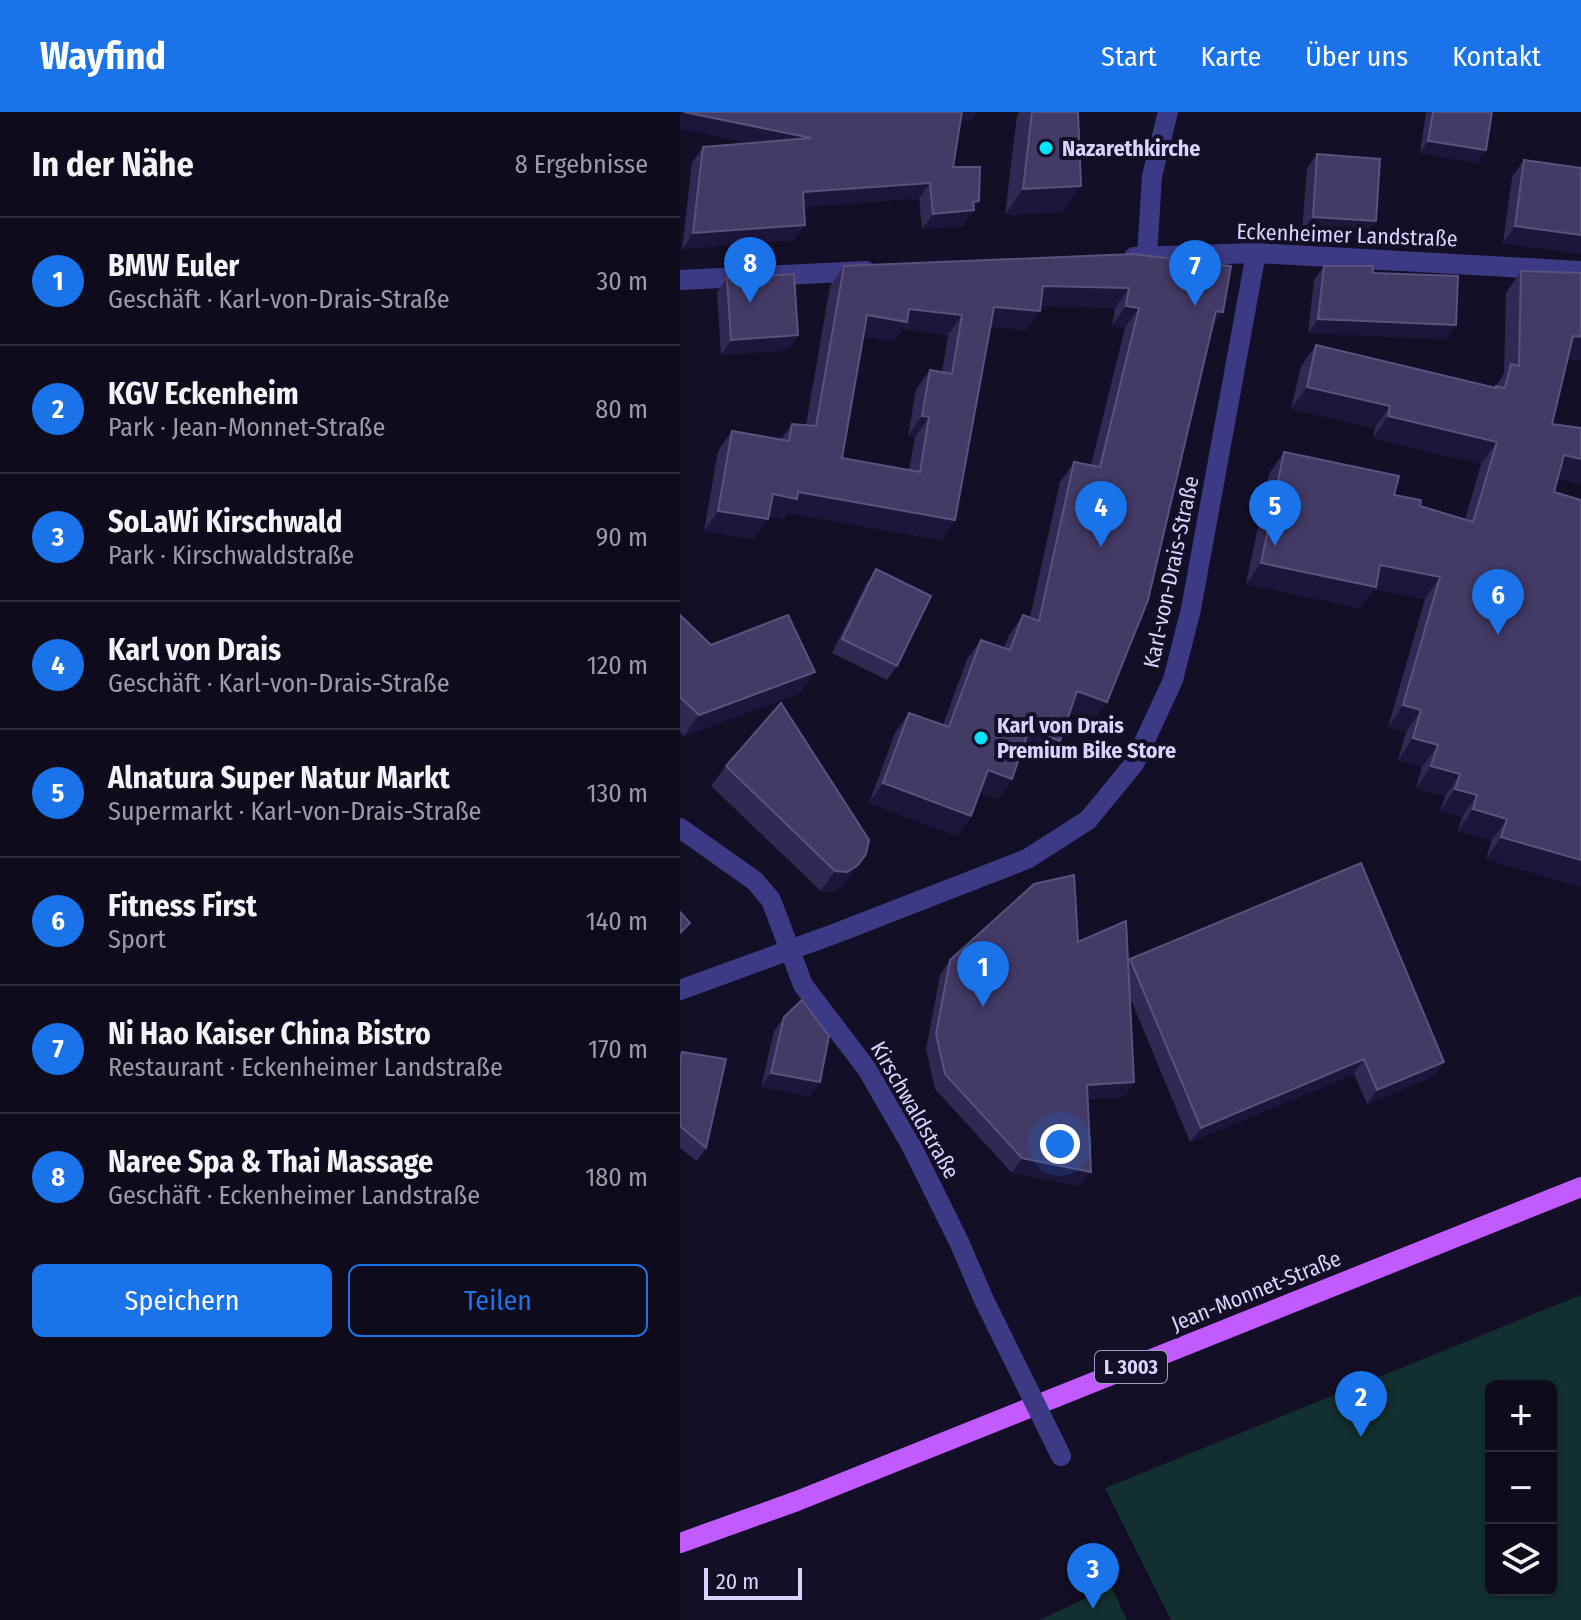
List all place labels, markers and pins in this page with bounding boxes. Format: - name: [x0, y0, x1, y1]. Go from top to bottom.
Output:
- place label: Nazarethkirche: [1062, 135, 1201, 162]
- marker: Nazarethkirche: [1037, 139, 1055, 157]
- pin: 8: [724, 237, 776, 303]
- pin: 7: [1169, 240, 1221, 306]
- pin: 5: [1249, 480, 1301, 546]
- pin: 4: [1075, 481, 1127, 547]
- pin: 6: [1472, 569, 1524, 635]
- place label: Karl von Drais Premium Bike Store: [997, 712, 1176, 764]
- marker: Karl von Drais Premium Bike Store: [972, 729, 990, 747]
- pin: 1: [957, 941, 1009, 1007]
- pin: 2: [1335, 1371, 1387, 1437]
- pin: 3: [1067, 1543, 1119, 1609]

